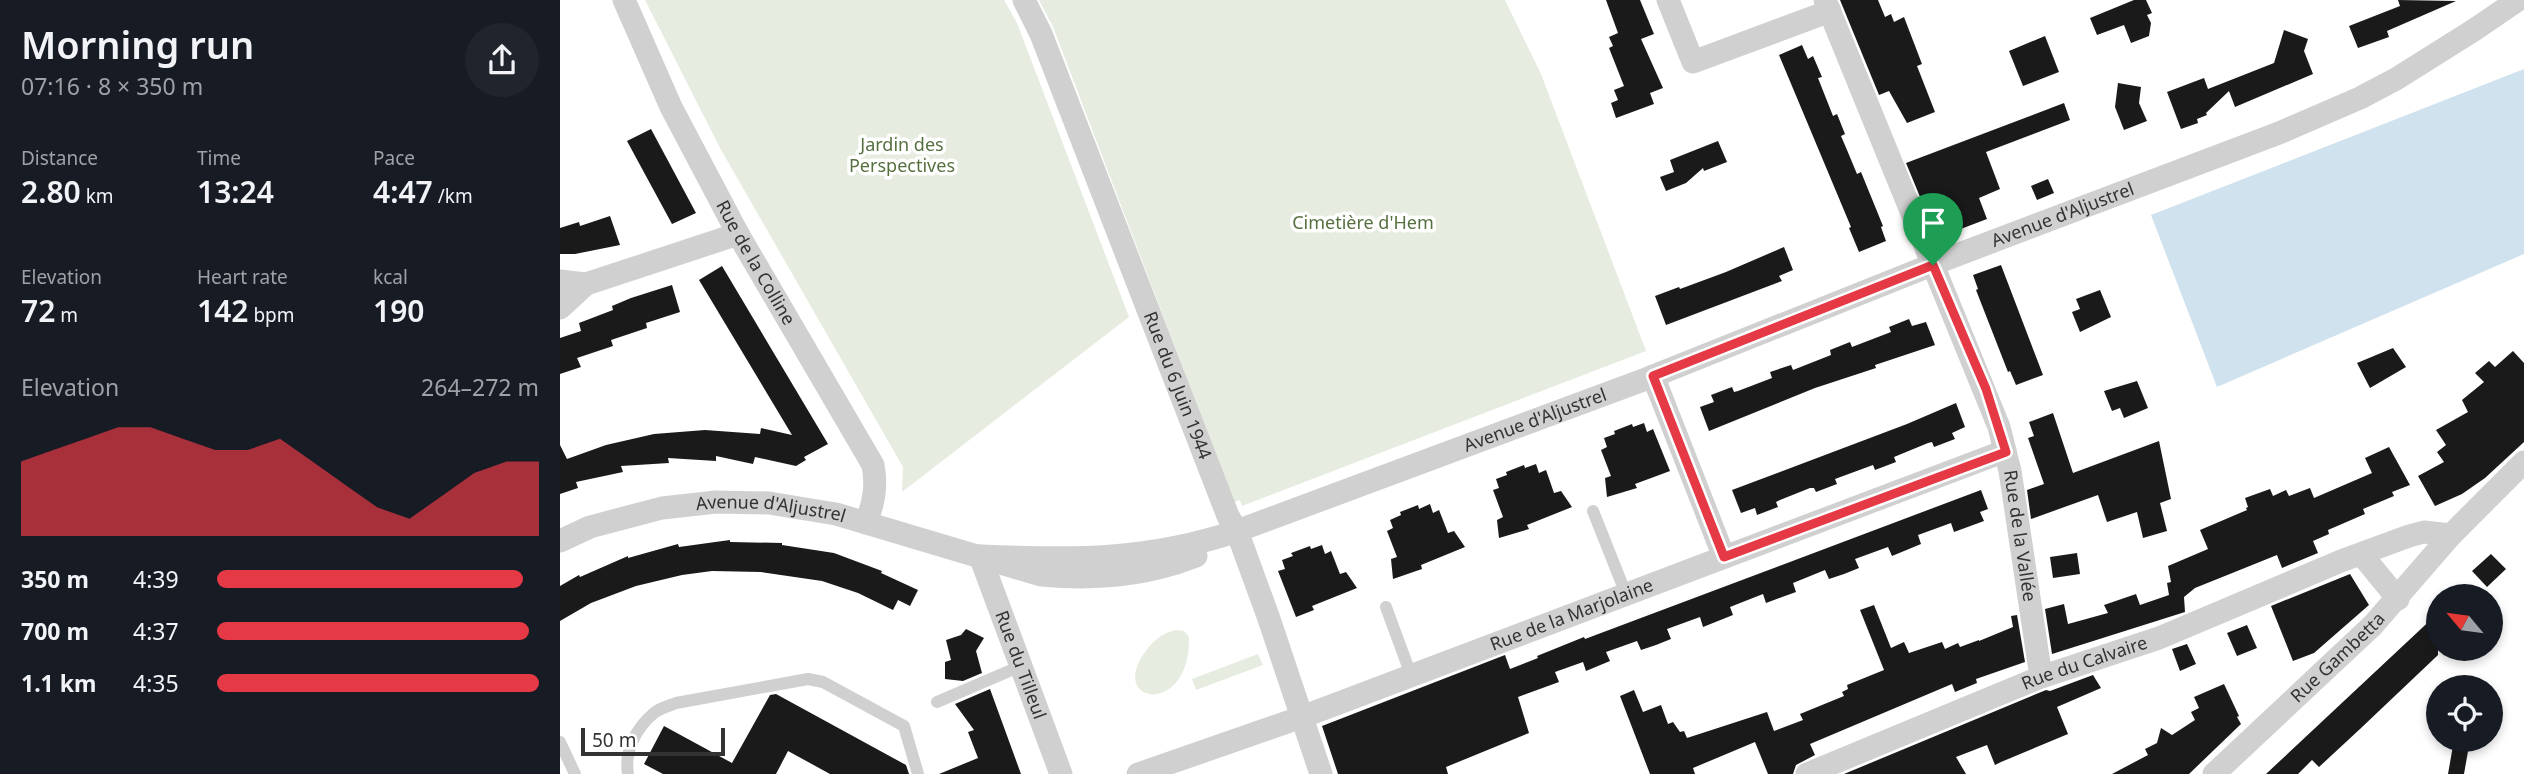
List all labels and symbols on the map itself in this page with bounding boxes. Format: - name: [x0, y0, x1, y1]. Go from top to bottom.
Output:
- park label: Jardin des Perspectives: [849, 132, 955, 177]
- street label: Avenue d'Aljustrel: [1988, 176, 2137, 252]
- pin: [1903, 193, 1963, 265]
- street label: Rue de la Colline: [711, 196, 801, 329]
- park label: Cimetière d'Hem: [1292, 210, 1434, 234]
- street label: Rue du 6 Juin 1944: [1139, 308, 1218, 463]
- street label: Avenue d'Aljustrel: [1460, 382, 1610, 457]
- street label: Rue de la Vallée: [1999, 468, 2042, 603]
- street label: Avenue d'Aljustrel: [694, 489, 849, 527]
- street label: Rue de la Marjolaine: [1486, 572, 1656, 656]
- north arrow: [2426, 584, 2502, 662]
- street label: Rue du Tilleul: [990, 607, 1052, 722]
- street label: Rue Gambetta: [2285, 607, 2390, 707]
- street label: Rue du Calvaire: [2018, 630, 2150, 695]
- scale bar: [581, 725, 724, 757]

